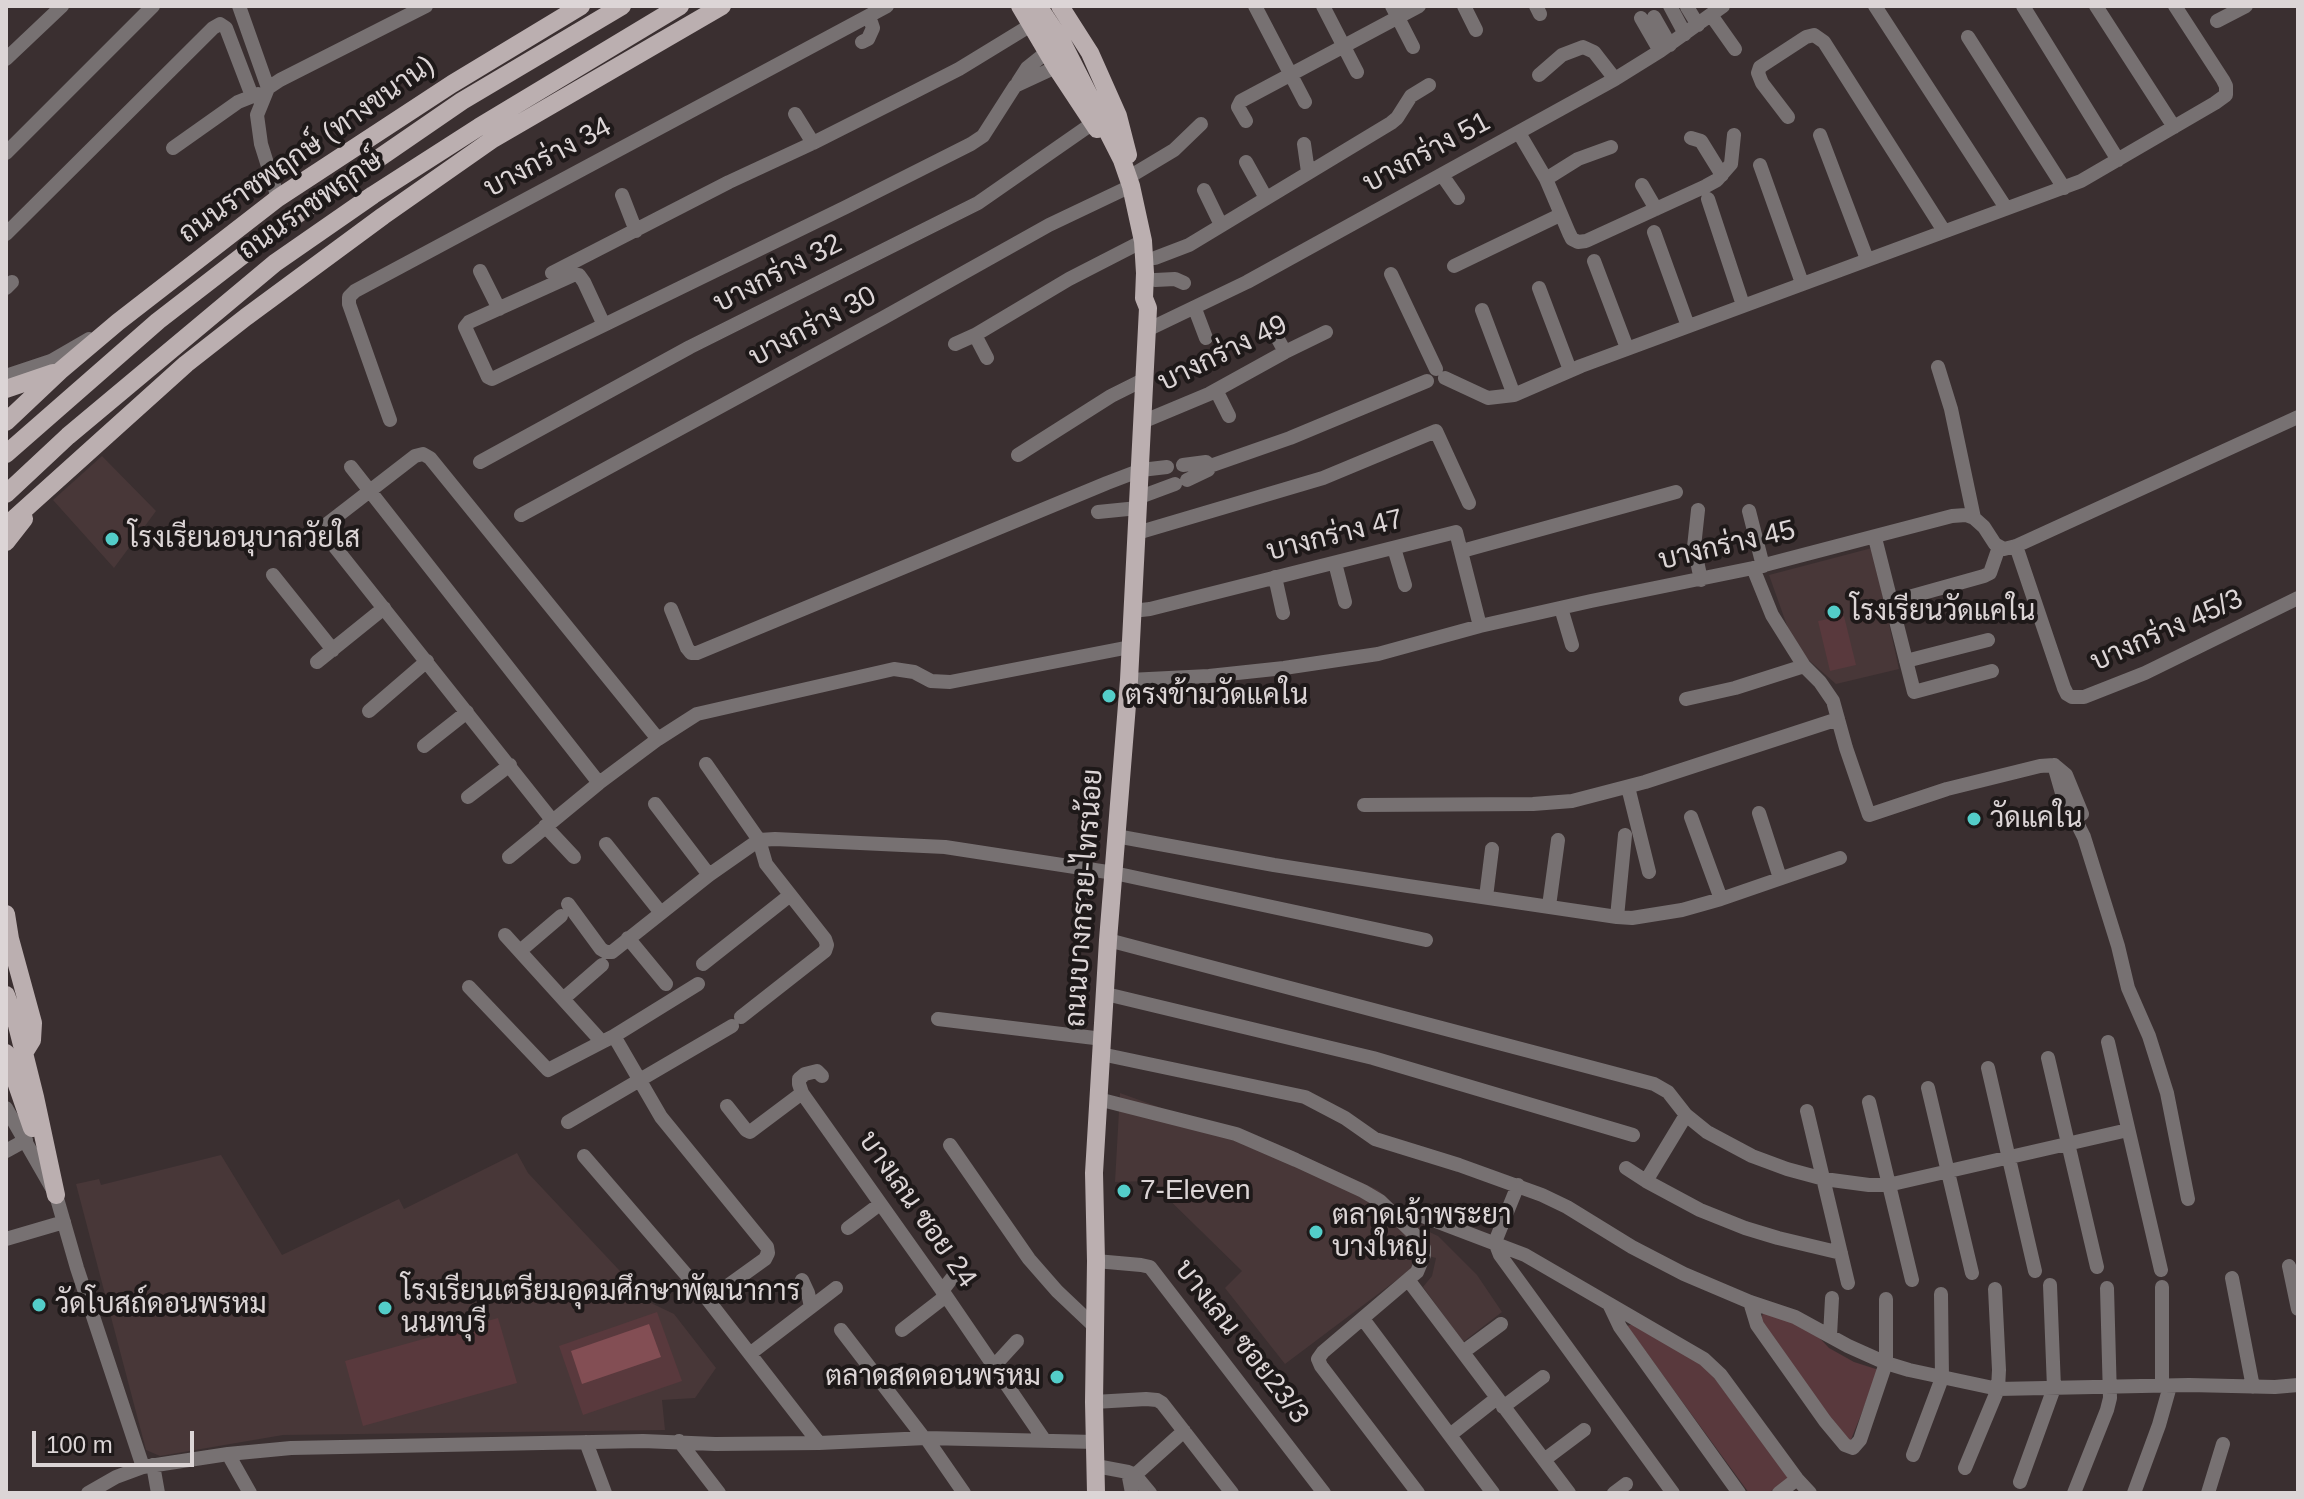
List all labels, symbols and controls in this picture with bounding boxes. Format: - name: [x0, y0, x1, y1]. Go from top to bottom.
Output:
- street label: ถนนราชพฤกษ์ (ทางขนาน): [173, 49, 441, 251]
- street label: บางกร่าง 51: [1358, 105, 1496, 201]
- street label: บางกร่าง 34: [479, 110, 617, 206]
- street label: ถนนราชพฤกษ์: [233, 144, 389, 268]
- street label: บางกร่าง 32: [708, 227, 848, 321]
- street label: บางกร่าง 30: [744, 279, 882, 375]
- street label: บางกร่าง 49: [1153, 308, 1293, 400]
- street label: บางกร่าง 47: [1263, 503, 1407, 569]
- street label: บางกร่าง 45: [1655, 514, 1799, 578]
- place label: โรงเรียนอนุบาลวัยใส: [128, 522, 360, 556]
- marker: โรงเรียนอนุบาลวัยใส: [103, 530, 121, 548]
- street label: บางกร่าง 45/3: [2086, 583, 2248, 679]
- place label: โรงเรียนวัดแคใน: [1850, 595, 2035, 629]
- marker: โรงเรียนวัดแคใน: [1825, 603, 1843, 621]
- place label: ตรงข้ามวัดแคใน: [1125, 679, 1308, 713]
- marker: ตรงข้ามวัดแคใน: [1100, 687, 1118, 705]
- street label: ถนนบางกรวย-ไทรน้อย: [1059, 768, 1111, 1028]
- place label: วัดแคใน: [1990, 802, 2082, 836]
- marker: วัดแคใน: [1965, 810, 1983, 828]
- street label: บางเลน ซอย 24: [851, 1125, 983, 1295]
- place label: 7-Eleven: [1140, 1174, 1251, 1208]
- marker: 7-Eleven: [1115, 1182, 1133, 1200]
- place label: ตลาดเจ้าพระยา บางใหญ่: [1332, 1199, 1511, 1265]
- marker: ตลาดเจ้าพระยา บางใหญ่: [1307, 1223, 1325, 1241]
- street label: บางเลน ซอย23/3: [1166, 1253, 1316, 1431]
- place label: โรงเรียนเตรียมอุดมศึกษาพัฒนาการ นนทบุรี: [401, 1275, 800, 1341]
- place label: วัดโบสถ์ดอนพรหม: [55, 1288, 267, 1322]
- marker: วัดโบสถ์ดอนพรหม: [30, 1296, 48, 1314]
- marker: โรงเรียนเตรียมอุดมศึกษาพัฒนาการ นนทบุรี: [376, 1299, 394, 1317]
- place label: ตลาดสดดอนพรหม: [825, 1360, 1041, 1394]
- marker: ตลาดสดดอนพรหม: [1048, 1368, 1066, 1386]
- scale bar: [36, 1415, 198, 1465]
- text: 100 m: [46, 1431, 113, 1458]

